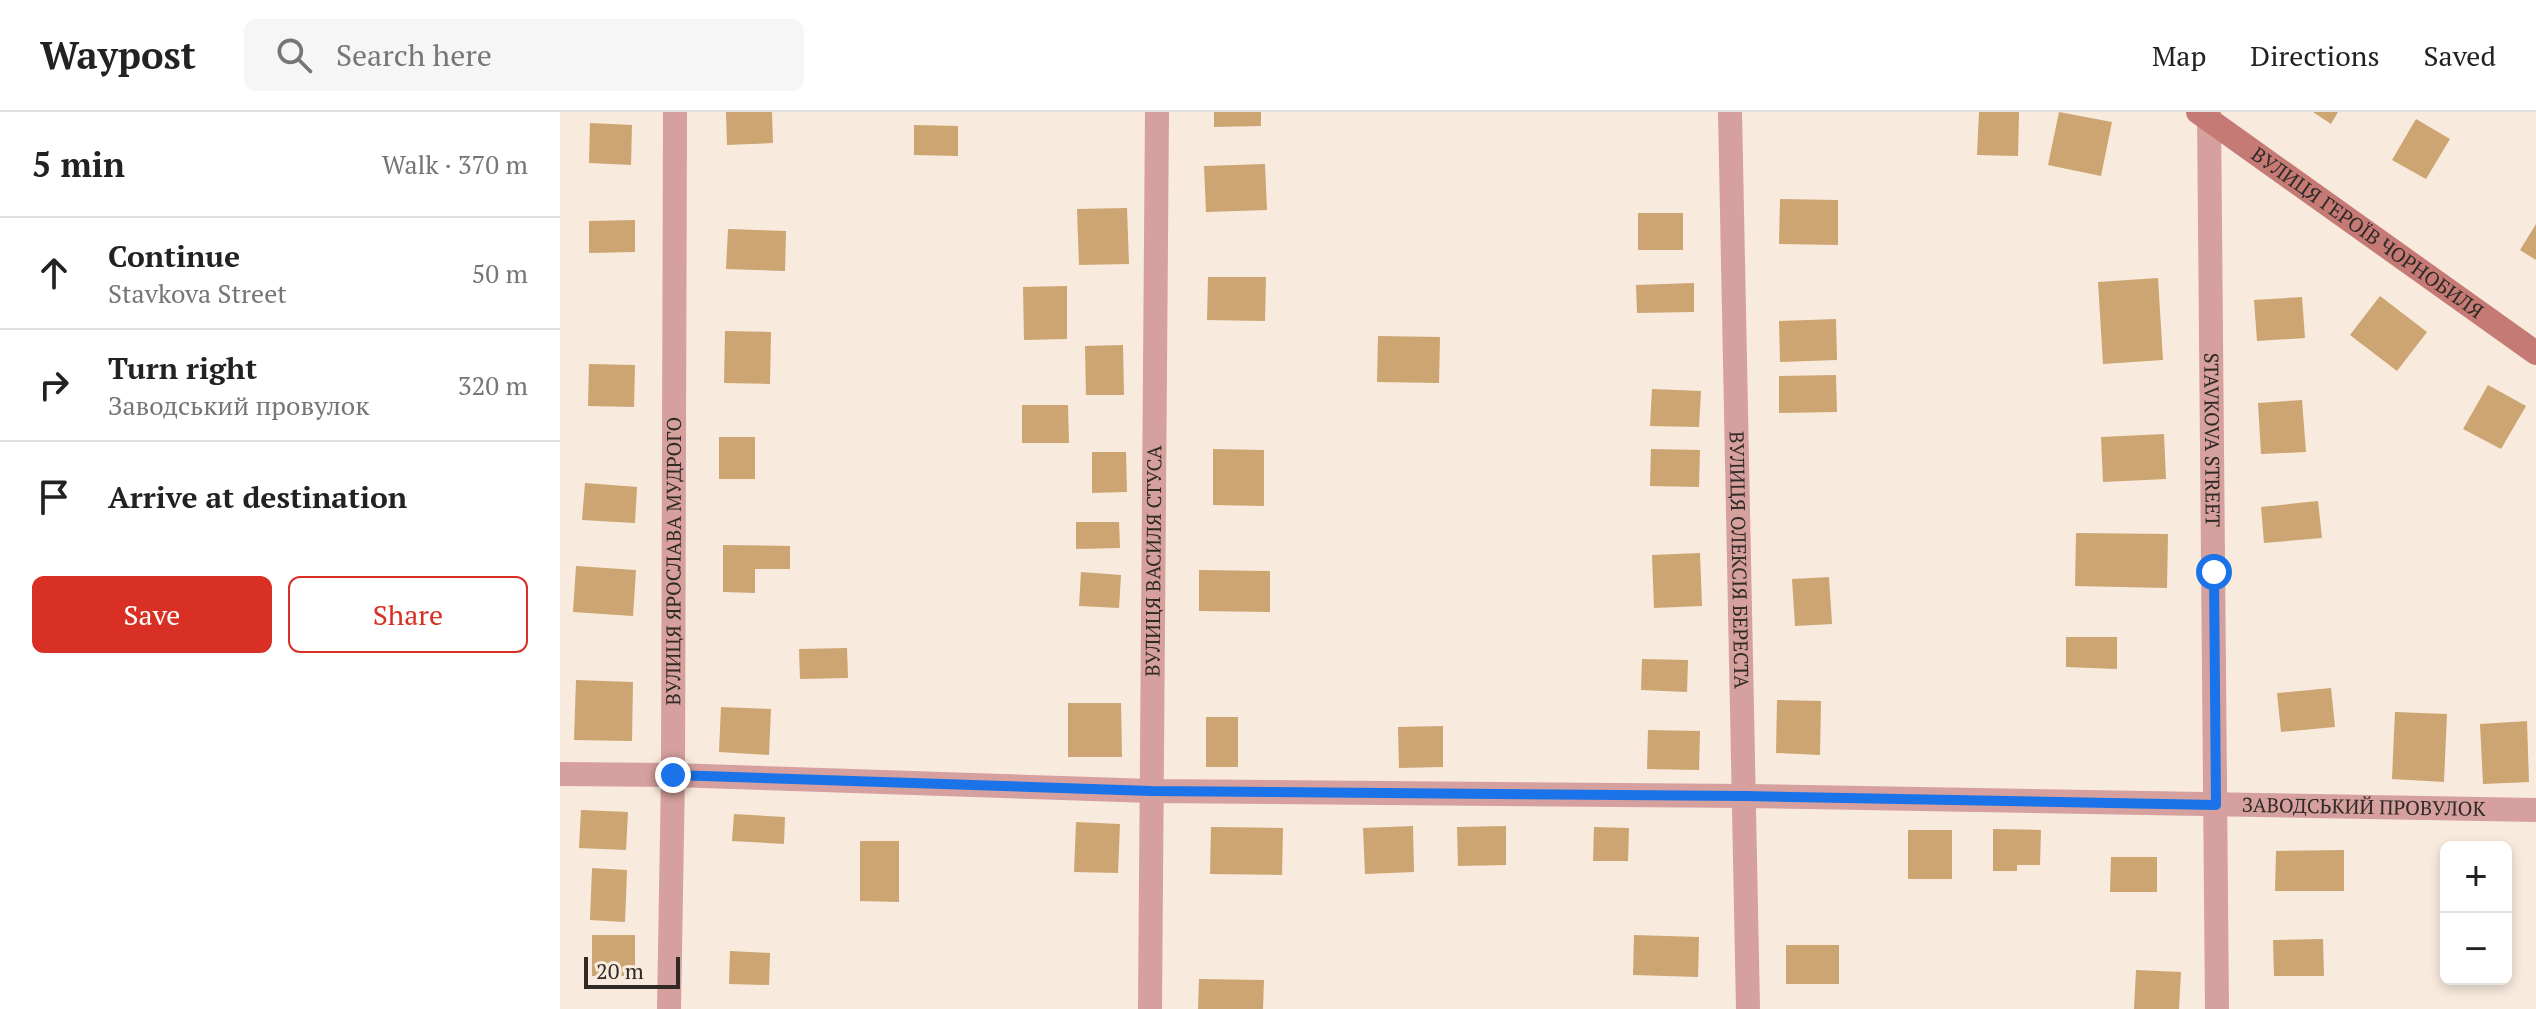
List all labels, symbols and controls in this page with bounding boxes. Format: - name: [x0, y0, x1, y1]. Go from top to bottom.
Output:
- search box: [244, 19, 804, 91]
- text: Waypost: [40, 30, 196, 80]
- icon: search: [272, 33, 316, 77]
- text: Search here: [336, 35, 492, 75]
- text: Map: [2152, 37, 2206, 74]
- text: Directions: [2250, 37, 2380, 74]
- text: Saved: [2424, 37, 2496, 74]
- street label: ВУЛИЦЯ ГЕРОЇВ ЧОРНОБИЛЯ: [2246, 140, 2489, 324]
- text: 5 min: [32, 142, 125, 187]
- text: Walk · 370 m: [382, 147, 528, 181]
- text: Continue: [108, 236, 240, 276]
- icon: ahead: [32, 251, 76, 295]
- text: 50 m: [472, 256, 528, 290]
- text: Stavkova Street: [108, 276, 287, 310]
- text: Turn right: [108, 348, 257, 388]
- street label: STAVKOVA STREET: [2198, 353, 2227, 527]
- icon: right: [32, 363, 76, 407]
- text: 320 m: [458, 368, 528, 402]
- text: Заводський провулок: [108, 388, 369, 422]
- street label: ВУЛИЦЯ ЯРОСЛАВА МУДРОГО: [659, 417, 687, 705]
- street label: ВУЛИЦЯ ОЛЕКСІЯ БЕРЕСТА: [1723, 431, 1756, 689]
- street label: ВУЛИЦЯ ВАСИЛЯ СТУСА: [1139, 445, 1167, 677]
- icon: arrive: [32, 475, 76, 519]
- text: Arrive at destination: [108, 477, 407, 517]
- route start: [2196, 554, 2232, 590]
- button: Save: [32, 576, 272, 653]
- button: Share: [288, 576, 528, 653]
- route end: [655, 757, 691, 793]
- street label: ЗАВОДСЬКИЙ ПРОВУЛОК: [2242, 791, 2486, 822]
- map controls: [2440, 841, 2512, 985]
- button: +: [2440, 841, 2512, 913]
- button: −: [2440, 913, 2512, 985]
- scale bar: [584, 953, 680, 989]
- text: 20 m: [596, 956, 644, 985]

